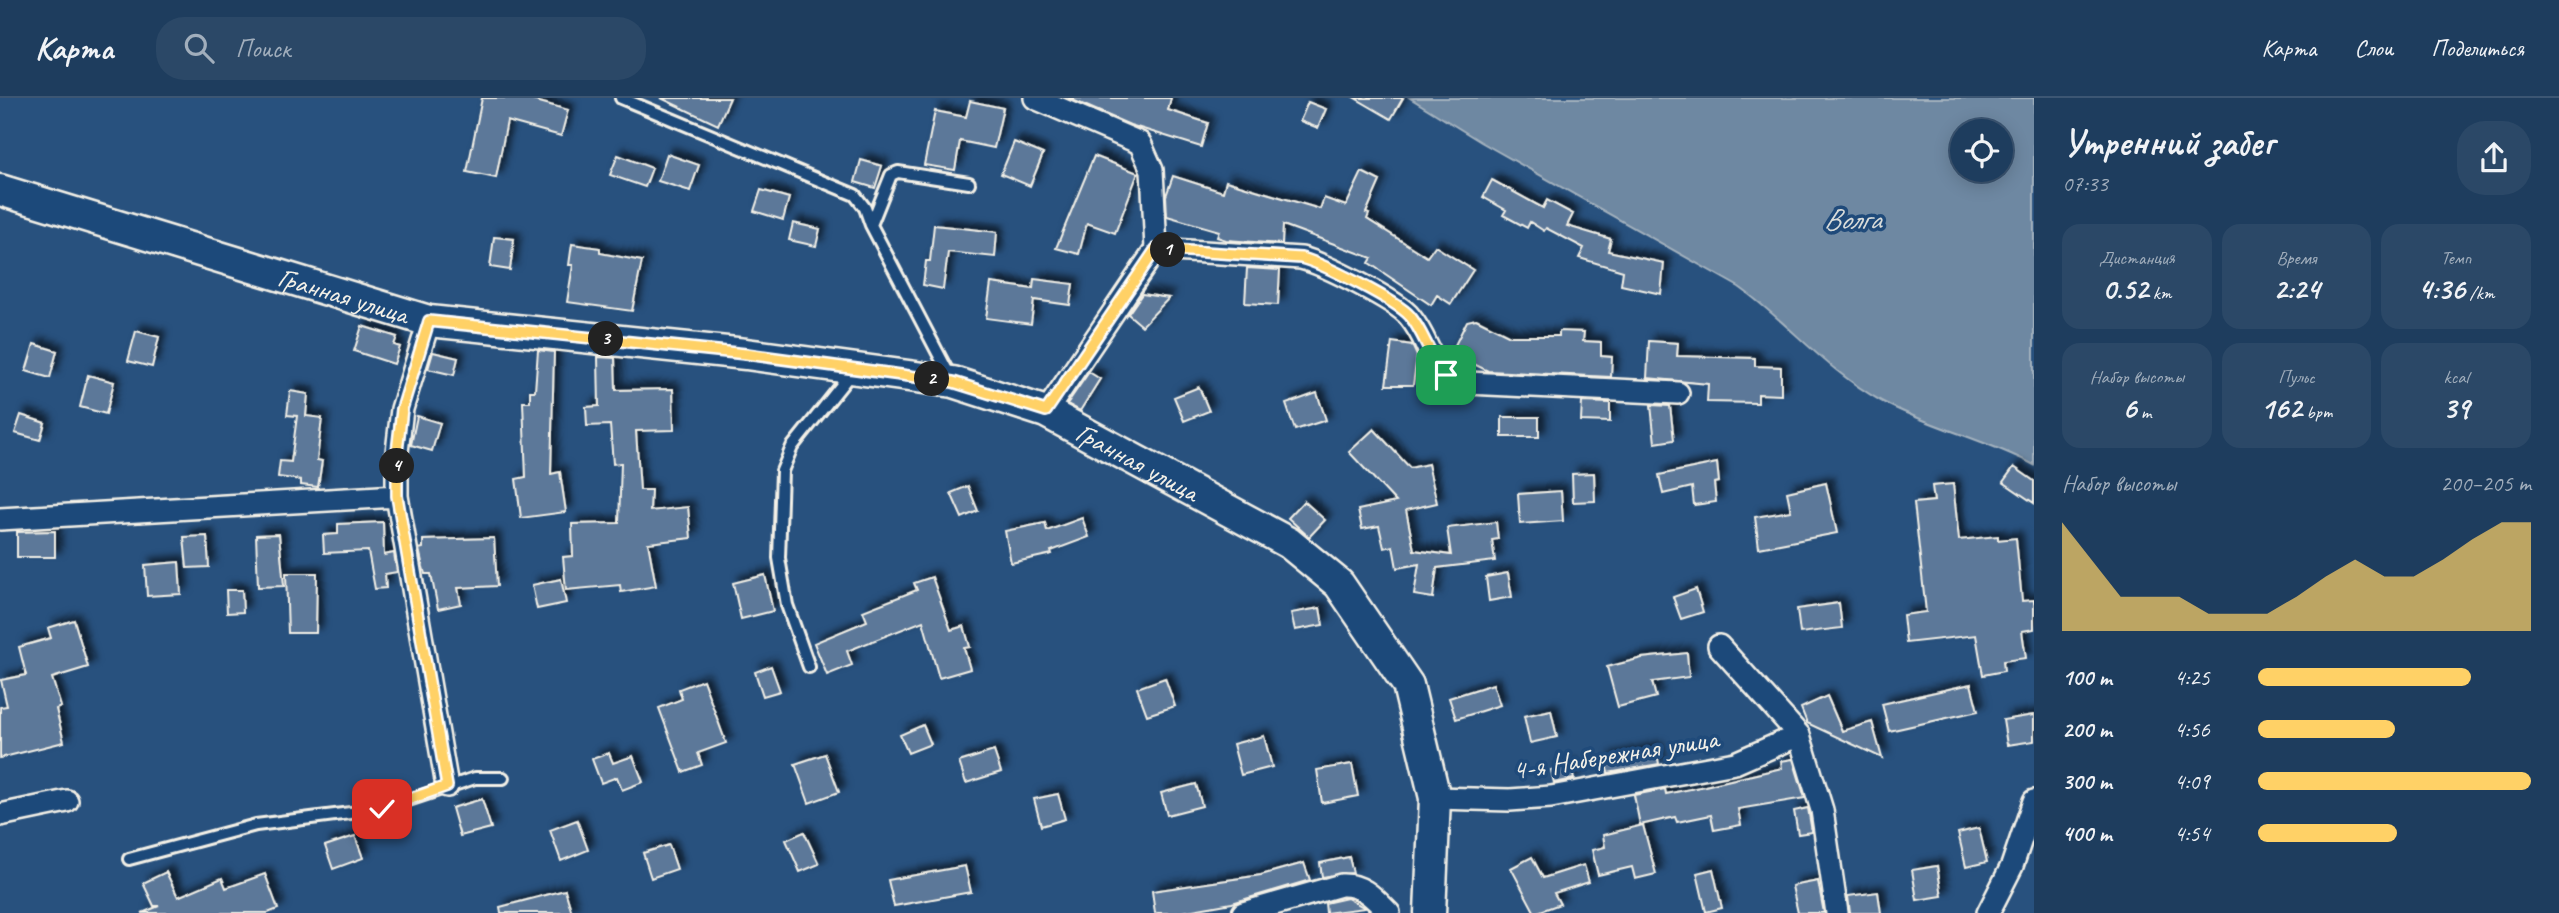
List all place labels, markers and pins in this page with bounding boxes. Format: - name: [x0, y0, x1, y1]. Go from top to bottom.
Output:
- pin: 1: [1150, 232, 1186, 268]
- pin: 3: [588, 322, 624, 356]
- pin: [1416, 345, 1476, 405]
- pin: 2: [914, 362, 950, 396]
- pin: 4: [380, 448, 414, 484]
- pin: [352, 779, 412, 839]

